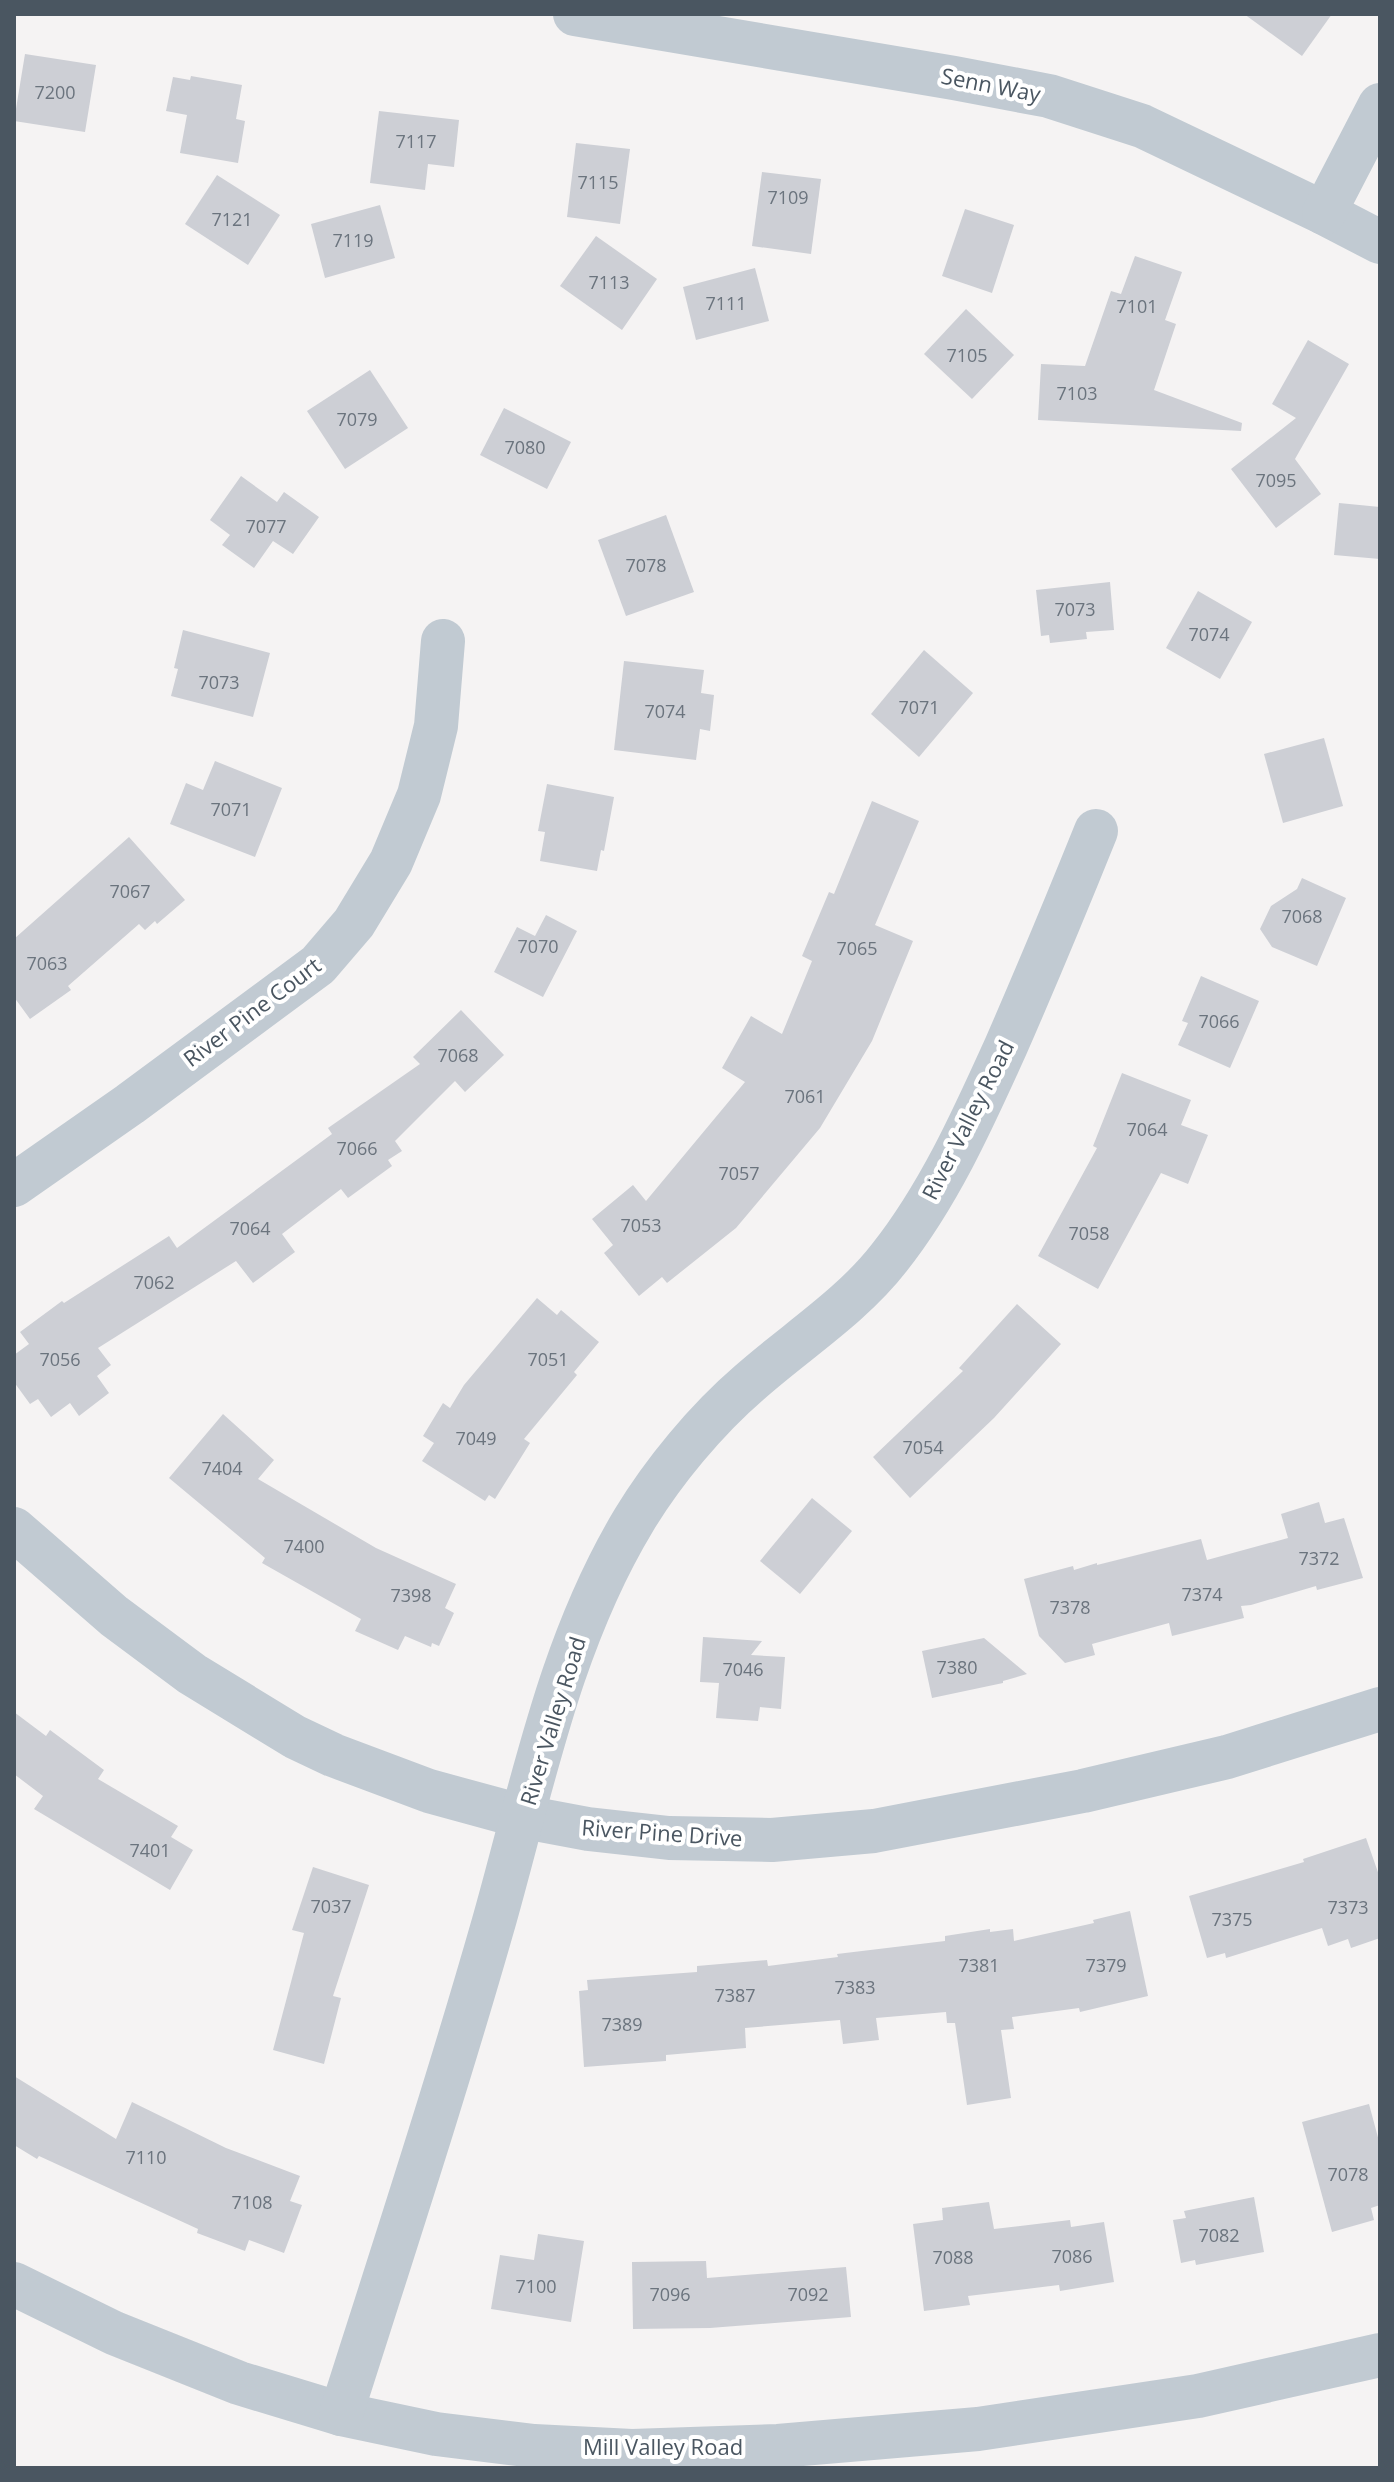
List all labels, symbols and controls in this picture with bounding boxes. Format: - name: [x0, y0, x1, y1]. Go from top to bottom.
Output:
- street label: Senn Way: [939, 60, 1044, 109]
- house number: 7200: [34, 80, 76, 104]
- house number: 7117: [395, 129, 437, 153]
- house number: 7115: [577, 170, 619, 194]
- house number: 7109: [767, 185, 809, 209]
- house number: 7121: [211, 207, 253, 231]
- house number: 7119: [332, 228, 374, 252]
- house number: 7113: [588, 270, 630, 294]
- house number: 7111: [705, 291, 747, 315]
- house number: 7101: [1116, 294, 1158, 318]
- house number: 7105: [946, 343, 988, 367]
- house number: 7103: [1056, 381, 1098, 405]
- house number: 7079: [336, 407, 378, 431]
- house number: 7080: [504, 435, 546, 459]
- house number: 7095: [1255, 468, 1297, 492]
- house number: 7077: [245, 514, 287, 538]
- house number: 7078: [625, 553, 667, 577]
- house number: 7073: [1054, 597, 1096, 621]
- house number: 7074: [1188, 622, 1230, 646]
- house number: 7073: [198, 670, 240, 694]
- house number: 7071: [898, 695, 940, 719]
- house number: 7074: [644, 699, 686, 723]
- house number: 7071: [210, 797, 252, 821]
- house number: 7067: [109, 879, 151, 903]
- house number: 7068: [1281, 904, 1323, 928]
- house number: 7070: [517, 934, 559, 958]
- house number: 7065: [836, 936, 878, 960]
- street label: River Pine Court: [177, 949, 326, 1073]
- house number: 7063: [26, 951, 68, 975]
- house number: 7066: [1198, 1009, 1240, 1033]
- street label: River Valley Road: [914, 1035, 1020, 1204]
- house number: 7068: [437, 1043, 479, 1067]
- house number: 7061: [784, 1084, 826, 1108]
- house number: 7064: [1126, 1117, 1168, 1141]
- house number: 7066: [336, 1136, 378, 1160]
- house number: 7057: [718, 1161, 760, 1185]
- house number: 7053: [620, 1213, 662, 1237]
- house number: 7064: [229, 1216, 271, 1240]
- house number: 7058: [1068, 1221, 1110, 1245]
- house number: 7062: [133, 1270, 175, 1294]
- house number: 7056: [39, 1347, 81, 1371]
- house number: 7051: [527, 1347, 569, 1371]
- house number: 7049: [455, 1426, 497, 1450]
- house number: 7054: [902, 1435, 944, 1459]
- house number: 7404: [201, 1456, 243, 1480]
- house number: 7400: [283, 1534, 325, 1558]
- house number: 7372: [1298, 1546, 1340, 1570]
- house number: 7374: [1181, 1582, 1223, 1606]
- house number: 7398: [390, 1583, 432, 1607]
- house number: 7378: [1049, 1595, 1091, 1619]
- street label: River Valley Road: [512, 1633, 592, 1809]
- house number: 7380: [936, 1655, 978, 1679]
- house number: 7046: [722, 1657, 764, 1681]
- street label: River Pine Drive: [581, 1811, 744, 1853]
- house number: 7401: [129, 1838, 171, 1862]
- house number: 7037: [310, 1894, 352, 1918]
- house number: 7373: [1327, 1895, 1369, 1919]
- house number: 7375: [1211, 1907, 1253, 1931]
- house number: 7381: [958, 1953, 1000, 1977]
- house number: 7379: [1085, 1953, 1127, 1977]
- house number: 7383: [834, 1975, 876, 1999]
- house number: 7387: [714, 1983, 756, 2007]
- house number: 7389: [601, 2012, 643, 2036]
- house number: 7110: [125, 2145, 167, 2169]
- house number: 7078: [1327, 2162, 1369, 2186]
- house number: 7108: [231, 2190, 273, 2214]
- house number: 7082: [1198, 2223, 1240, 2247]
- house number: 7086: [1051, 2244, 1093, 2268]
- house number: 7088: [932, 2245, 974, 2269]
- house number: 7100: [515, 2274, 557, 2298]
- house number: 7096: [649, 2282, 691, 2306]
- house number: 7092: [787, 2282, 829, 2306]
- street label: Mill Valley Road: [583, 2431, 743, 2461]

